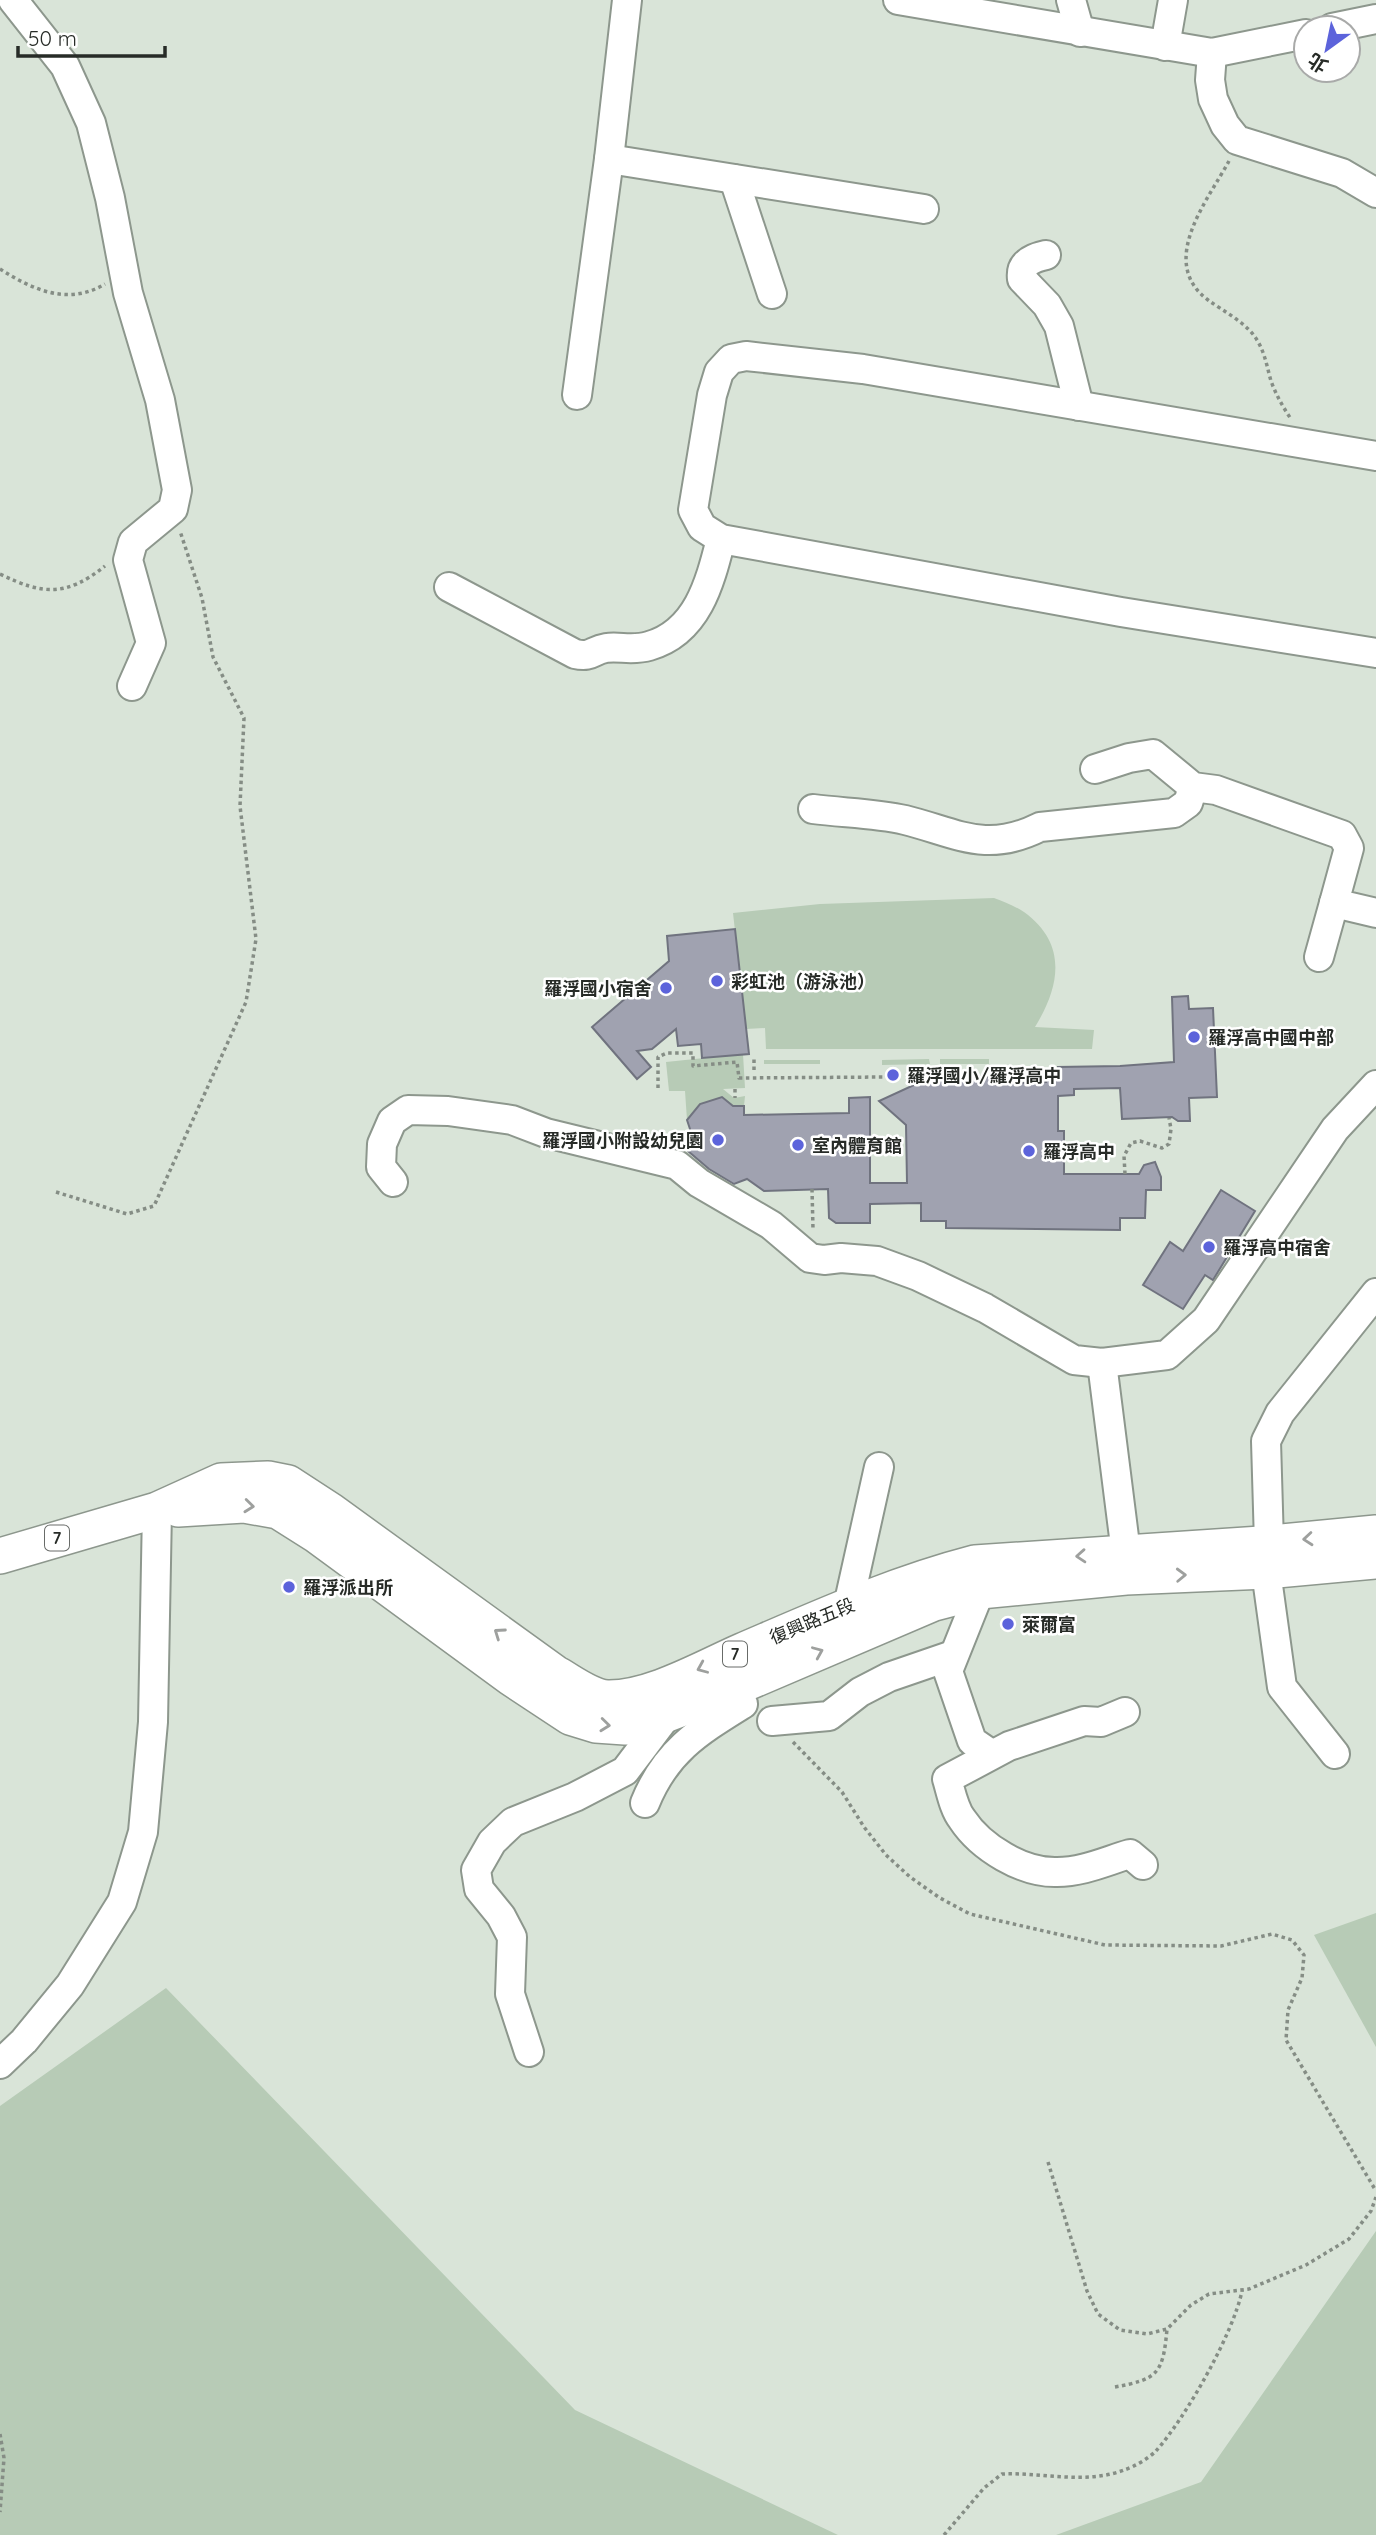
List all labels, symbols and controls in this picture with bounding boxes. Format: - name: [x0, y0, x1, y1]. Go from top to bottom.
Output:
- scale bar: [18, 14, 164, 58]
- north arrow: [1292, 14, 1362, 84]
- text: 50 m: [28, 25, 77, 51]
- text: 北: [1303, 48, 1332, 78]
- place label: 彩虹池（游泳池）: [731, 970, 875, 993]
- marker: 彩虹池（游泳池）: [709, 973, 725, 989]
- place label: 羅浮國小宿舍: [544, 977, 652, 1000]
- marker: 羅浮國小宿舍: [658, 980, 674, 996]
- place label: 羅浮高中國中部: [1208, 1026, 1334, 1049]
- marker: 羅浮高中國中部: [1186, 1029, 1202, 1045]
- place label: 羅浮國小/羅浮高中: [907, 1064, 1061, 1087]
- marker: 羅浮國小/羅浮高中: [885, 1067, 901, 1083]
- place label: 羅浮國小附設幼兒園: [542, 1129, 704, 1152]
- marker: 羅浮國小附設幼兒園: [710, 1132, 726, 1148]
- place label: 室內體育館: [812, 1134, 902, 1157]
- marker: 室內體育館: [790, 1137, 806, 1153]
- place label: 羅浮高中: [1043, 1140, 1115, 1163]
- marker: 羅浮高中: [1021, 1143, 1037, 1159]
- place label: 羅浮高中宿舍: [1223, 1236, 1331, 1259]
- marker: 羅浮高中宿舍: [1201, 1239, 1217, 1255]
- one-way arrow: [243, 1499, 255, 1514]
- road number: 7: [45, 1526, 69, 1550]
- one-way arrow: [1302, 1531, 1313, 1546]
- one-way arrow: [1075, 1548, 1086, 1563]
- one-way arrow: [1175, 1567, 1186, 1582]
- place label: 羅浮派出所: [303, 1576, 393, 1599]
- marker: 羅浮派出所: [281, 1579, 297, 1595]
- street label: 復興路五段: [766, 1593, 858, 1649]
- place label: 萊爾富: [1022, 1613, 1076, 1636]
- marker: 萊爾富: [1000, 1616, 1016, 1632]
- one-way arrow: [494, 1629, 507, 1641]
- road number: 7: [723, 1642, 747, 1666]
- one-way arrow: [811, 1646, 824, 1660]
- one-way arrow: [697, 1660, 710, 1674]
- one-way arrow: [600, 1718, 611, 1733]

